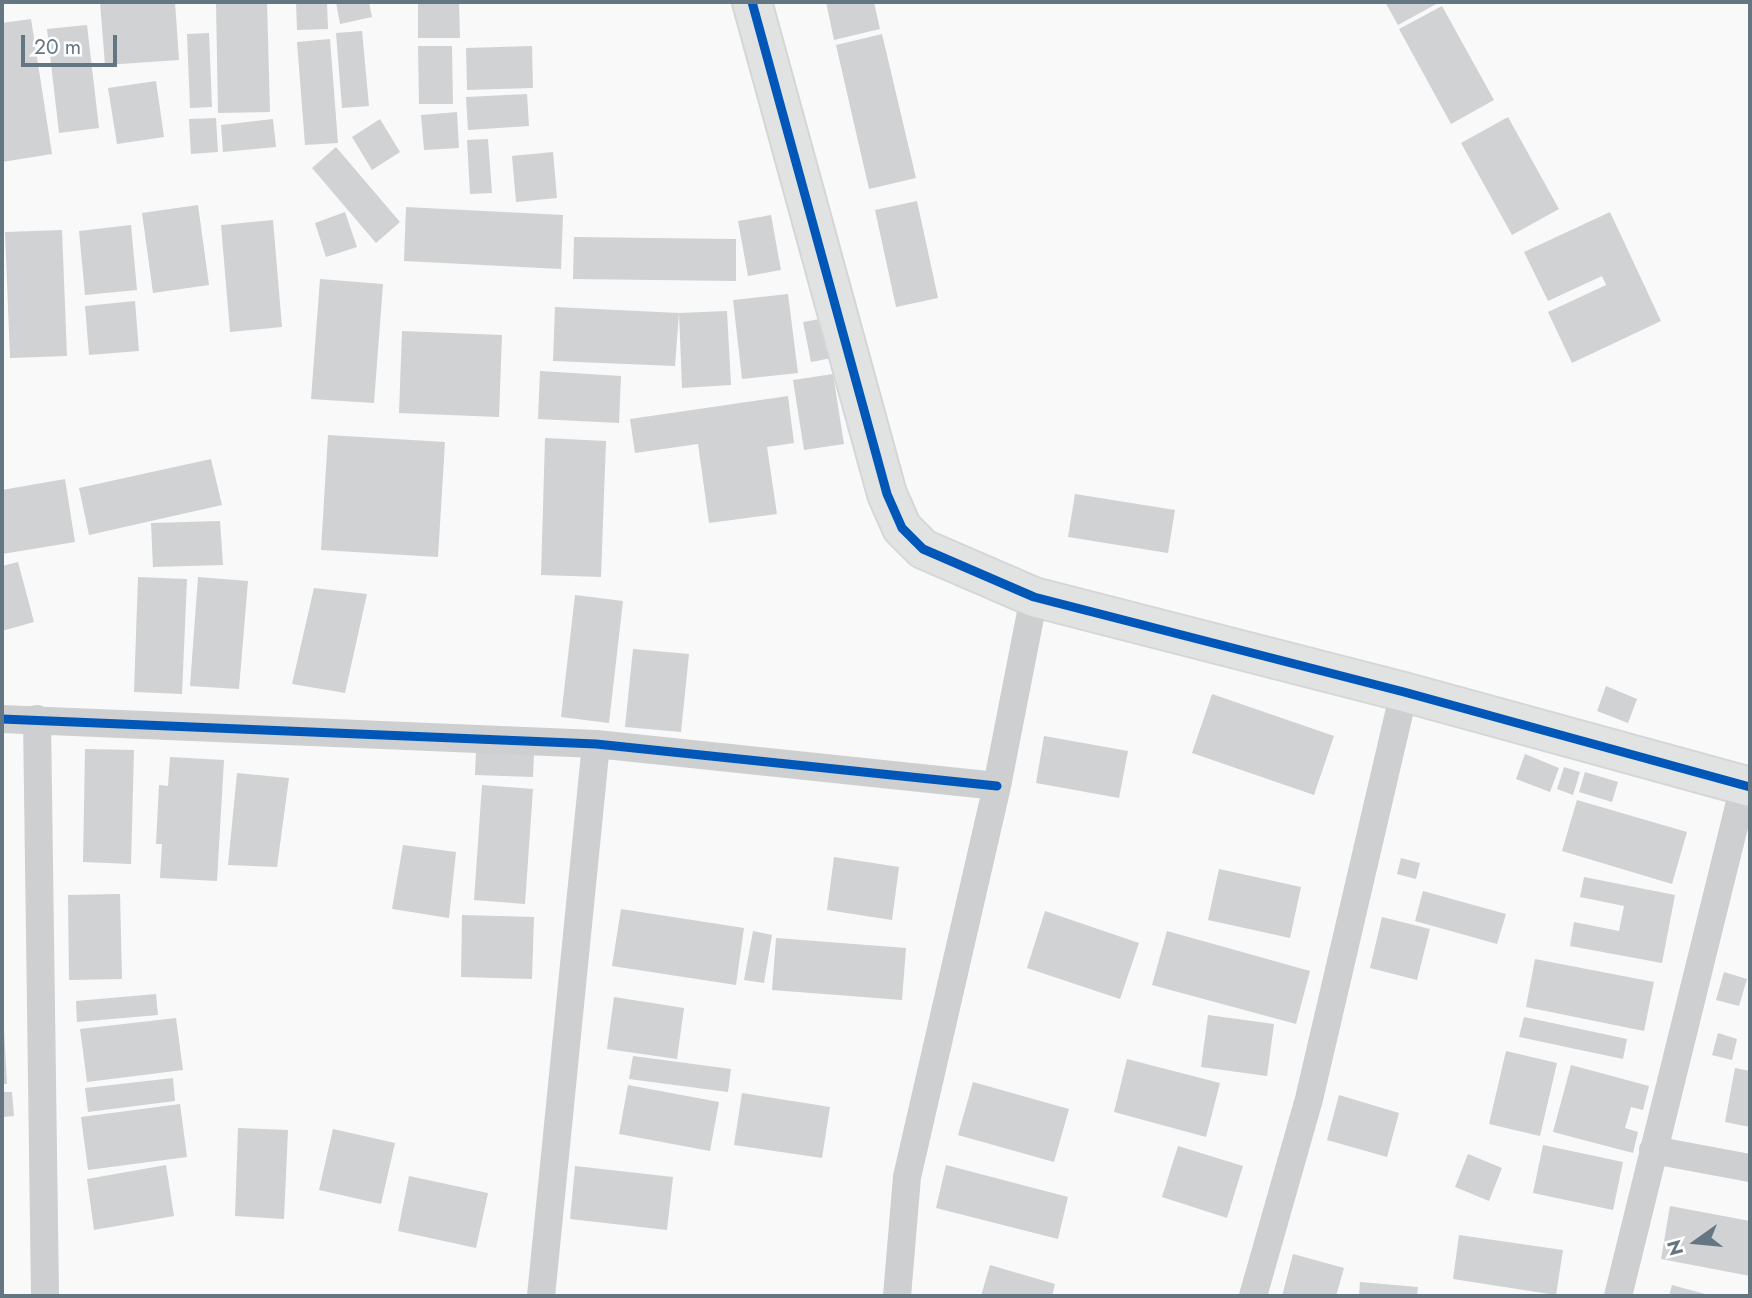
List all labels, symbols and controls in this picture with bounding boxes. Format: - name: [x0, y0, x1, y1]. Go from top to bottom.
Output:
- scale bar: [24, 21, 121, 65]
- text: 20 m: [34, 32, 81, 62]
- north arrow: [1661, 1207, 1731, 1277]
- text: N: [1660, 1237, 1690, 1258]

